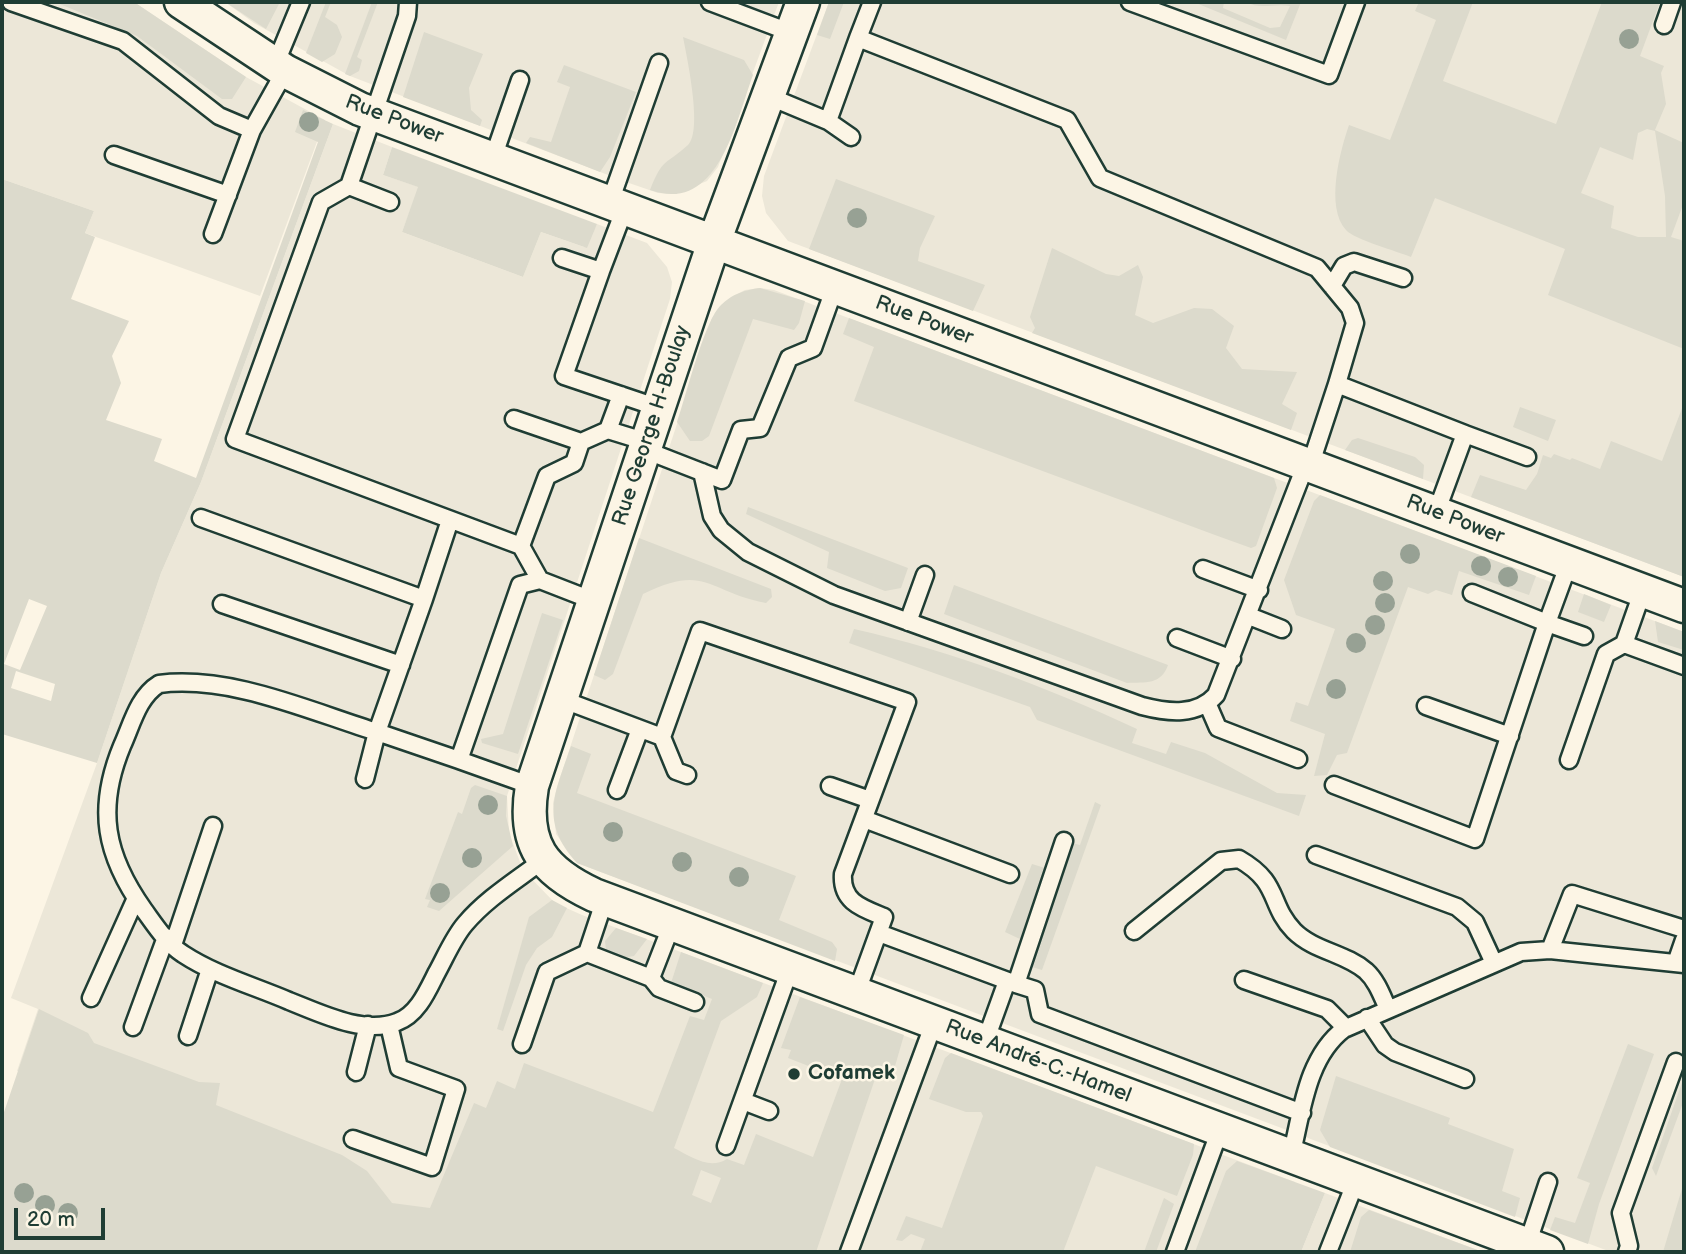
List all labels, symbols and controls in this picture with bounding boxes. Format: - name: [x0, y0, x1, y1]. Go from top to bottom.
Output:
- street label: Rue Power: [341, 90, 447, 150]
- street label: Rue Power: [871, 291, 977, 351]
- street label: Rue George H-Boulay: [608, 323, 696, 529]
- street label: Rue Power: [1402, 490, 1508, 550]
- street label: Rue André-C.-Hamel: [941, 1015, 1135, 1109]
- place label: Cofamek: [808, 1061, 895, 1087]
- marker: Cofamek: [786, 1066, 802, 1082]
- scale bar: [18, 1194, 108, 1238]
- text: 20 m: [27, 1207, 75, 1232]

